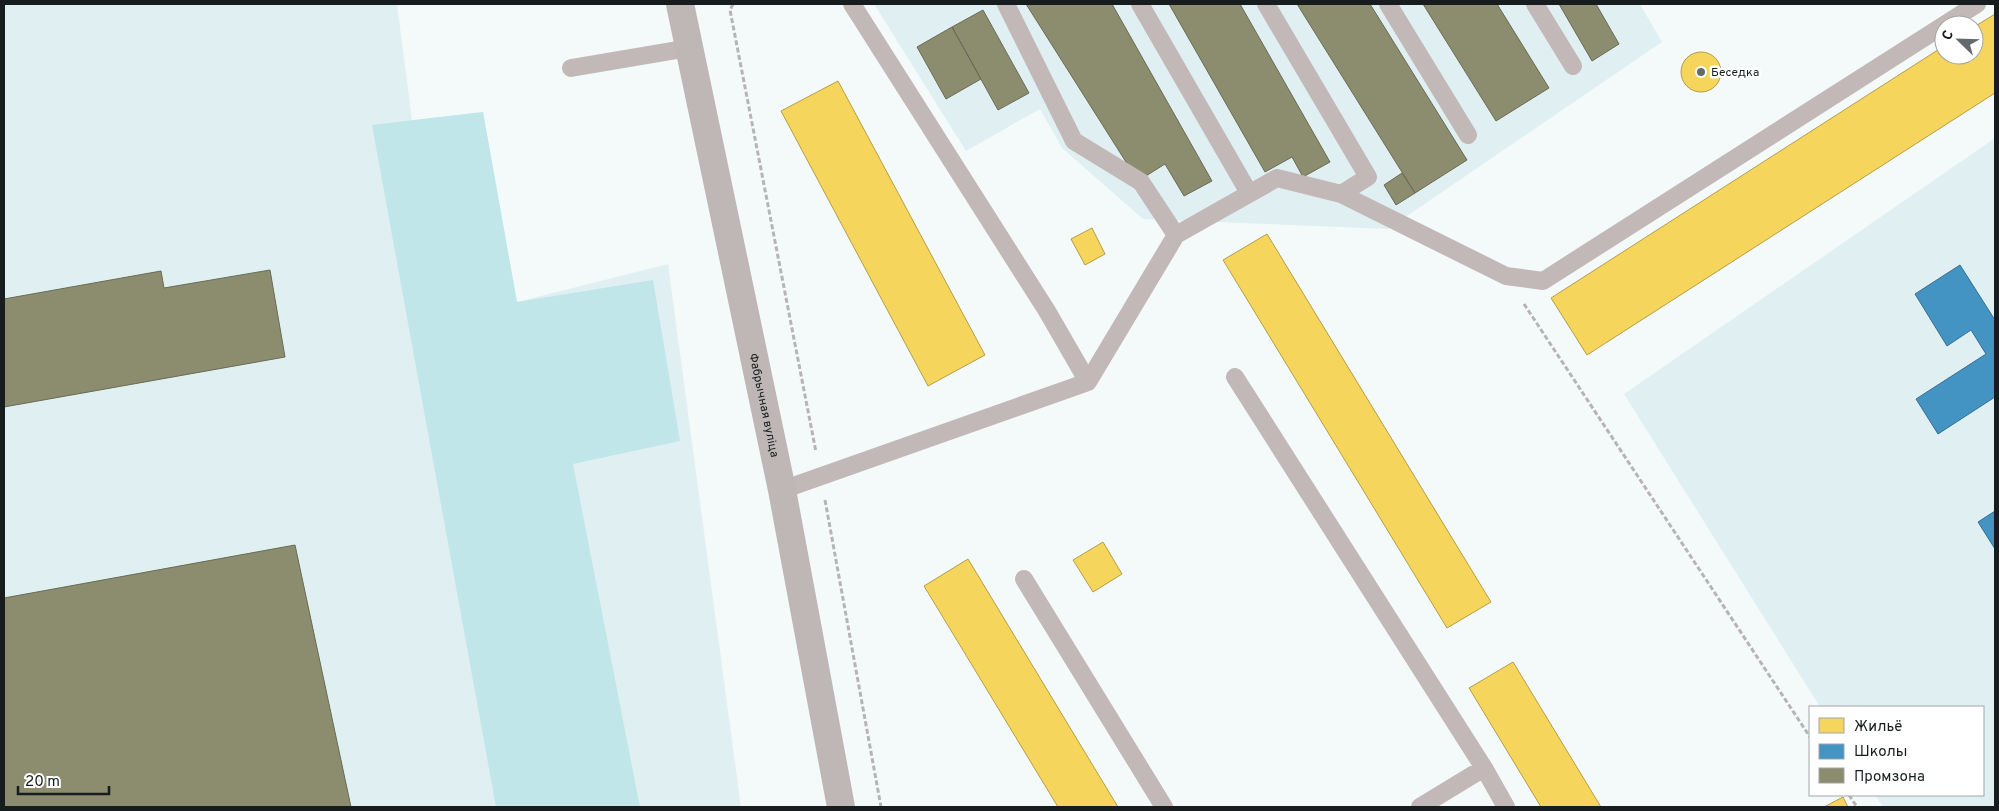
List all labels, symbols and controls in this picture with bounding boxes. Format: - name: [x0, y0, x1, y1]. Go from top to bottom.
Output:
- north arrow: [1934, 15, 1984, 65]
- text: С: [1939, 28, 1958, 43]
- place label: Беседка: [1711, 65, 1759, 81]
- marker: Беседка: [1695, 66, 1707, 78]
- street label: Фабрычная вуліца: [745, 352, 782, 459]
- legend: [1809, 706, 1984, 796]
- text: Жильё: [1854, 718, 1902, 737]
- text: Школы: [1854, 743, 1908, 762]
- scale bar: [18, 764, 109, 796]
- text: Промзона: [1854, 768, 1925, 787]
- text: 20 m: [25, 773, 60, 792]

